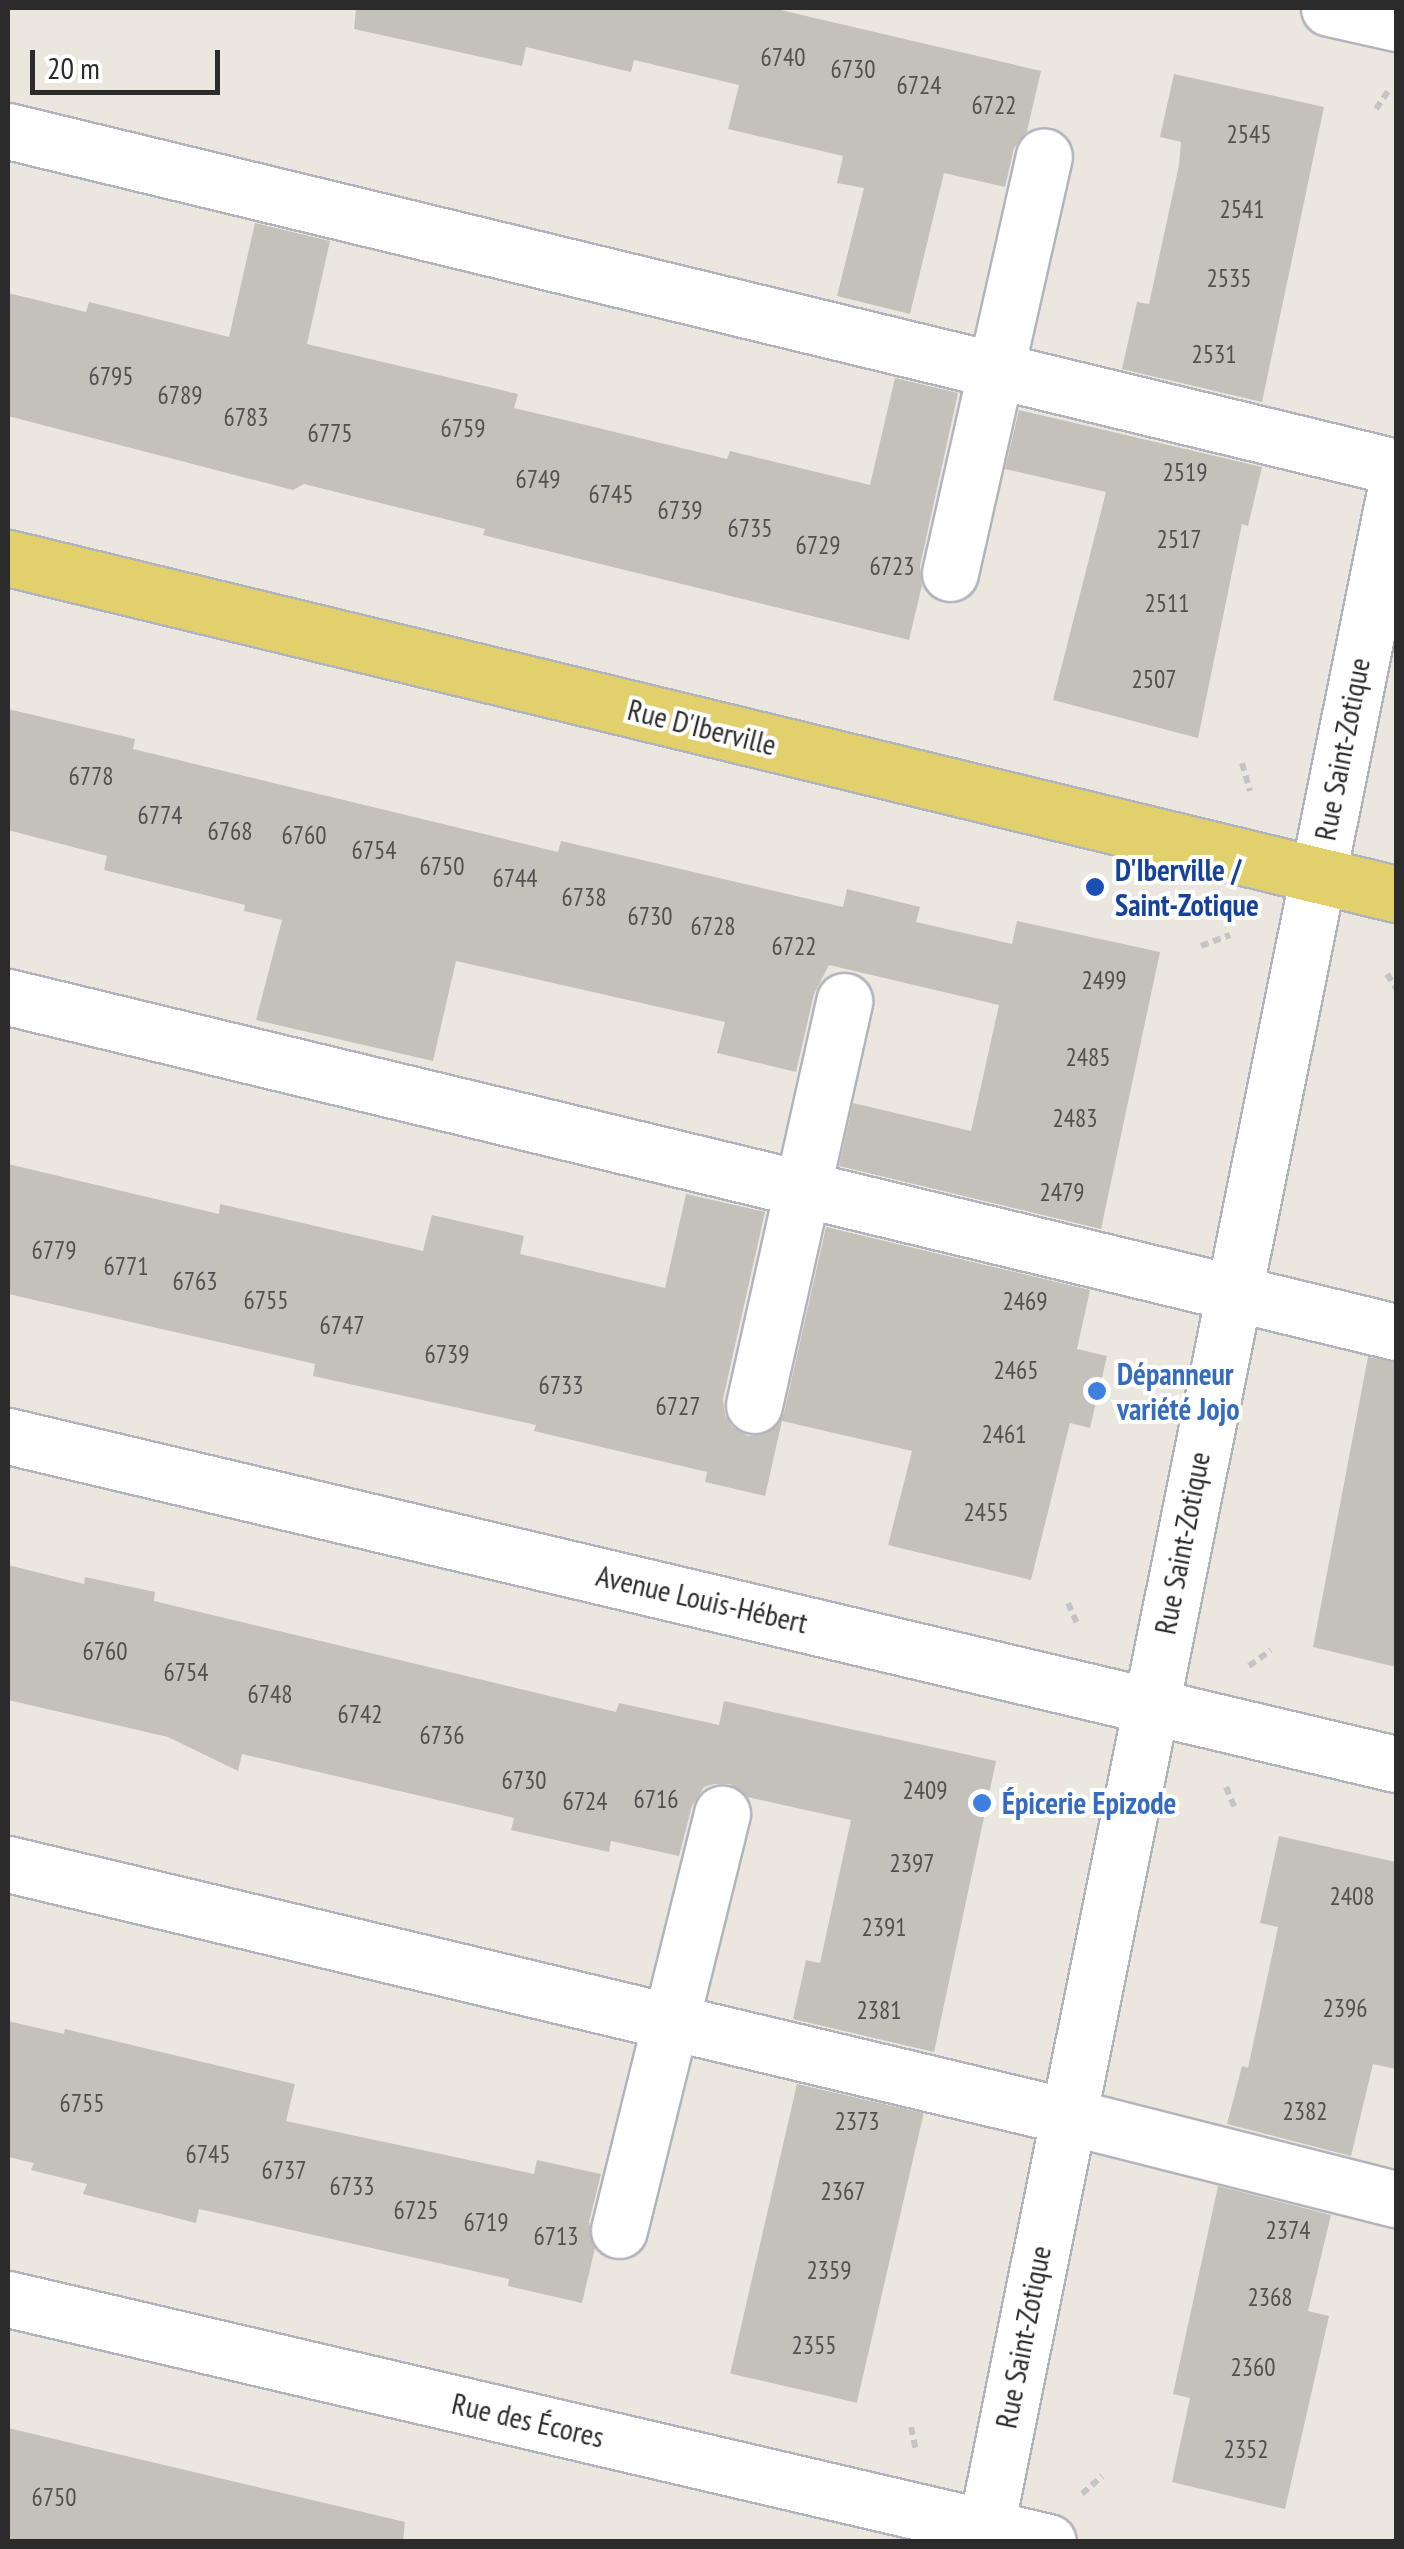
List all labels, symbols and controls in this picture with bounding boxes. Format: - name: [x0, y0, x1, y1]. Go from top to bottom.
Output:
- scale bar: [35, 30, 225, 92]
- house number: 6740: [761, 42, 805, 72]
- text: 20 m: [47, 48, 100, 87]
- house number: 6730: [831, 54, 875, 84]
- house number: 6724: [897, 70, 941, 100]
- house number: 6722: [972, 90, 1016, 120]
- house number: 2545: [1227, 119, 1271, 149]
- house number: 2541: [1220, 194, 1264, 224]
- house number: 2535: [1207, 263, 1251, 293]
- house number: 2531: [1192, 339, 1236, 369]
- house number: 6795: [89, 361, 133, 391]
- house number: 6789: [158, 380, 202, 410]
- house number: 6783: [224, 402, 268, 432]
- house number: 6759: [441, 413, 485, 443]
- house number: 6775: [308, 418, 352, 448]
- house number: 2519: [1163, 457, 1207, 487]
- house number: 6749: [516, 464, 560, 494]
- house number: 6745: [589, 479, 633, 509]
- house number: 6739: [658, 495, 702, 525]
- house number: 6735: [728, 513, 772, 543]
- house number: 2517: [1157, 524, 1201, 554]
- house number: 6729: [796, 530, 840, 560]
- house number: 6723: [870, 551, 914, 581]
- house number: 2511: [1145, 588, 1189, 618]
- street label: Rue Saint-Zotique: [1307, 655, 1377, 843]
- house number: 2507: [1132, 664, 1176, 694]
- street label: Rue D'Iberville: [624, 691, 780, 763]
- house number: 6778: [69, 761, 113, 791]
- house number: 6774: [138, 800, 182, 830]
- house number: 6768: [208, 816, 252, 846]
- house number: 6760: [282, 820, 326, 850]
- house number: 6754: [352, 835, 396, 865]
- house number: 6750: [420, 851, 464, 881]
- place label: D'Iberville / Saint-Zotique: [1115, 852, 1259, 922]
- house number: 6744: [493, 863, 537, 893]
- marker: D'Iberville / Saint-Zotique: [1084, 876, 1106, 898]
- house number: 6738: [562, 882, 606, 912]
- house number: 6730: [628, 901, 672, 931]
- house number: 6728: [691, 911, 735, 941]
- house number: 6722: [772, 931, 816, 961]
- house number: 2499: [1082, 965, 1126, 995]
- house number: 2485: [1066, 1042, 1110, 1072]
- house number: 2483: [1053, 1103, 1097, 1133]
- house number: 2479: [1040, 1177, 1084, 1207]
- house number: 6779: [32, 1235, 76, 1265]
- house number: 6771: [104, 1251, 148, 1281]
- house number: 6763: [173, 1266, 217, 1296]
- house number: 6755: [244, 1285, 288, 1315]
- house number: 2469: [1003, 1286, 1047, 1316]
- house number: 6747: [320, 1310, 364, 1340]
- house number: 6739: [425, 1339, 469, 1369]
- house number: 2465: [994, 1355, 1038, 1385]
- place label: Dépanneur variété Jojo: [1117, 1356, 1240, 1426]
- house number: 6733: [539, 1370, 583, 1400]
- marker: Dépanneur variété Jojo: [1086, 1380, 1108, 1402]
- house number: 6727: [656, 1391, 700, 1421]
- house number: 2461: [982, 1419, 1026, 1449]
- street label: Rue Saint-Zotique: [1147, 1449, 1217, 1637]
- house number: 2455: [964, 1497, 1008, 1527]
- street label: Avenue Louis-Hébert: [593, 1557, 811, 1641]
- house number: 6760: [83, 1636, 127, 1666]
- house number: 6754: [164, 1657, 208, 1687]
- house number: 6748: [248, 1679, 292, 1709]
- house number: 6742: [338, 1699, 382, 1729]
- house number: 6736: [420, 1720, 464, 1750]
- house number: 6730: [502, 1765, 546, 1795]
- house number: 2409: [903, 1775, 947, 1805]
- house number: 6716: [634, 1784, 678, 1814]
- place label: Épicerie Epizode: [1002, 1785, 1176, 1821]
- house number: 6724: [563, 1786, 607, 1816]
- marker: Épicerie Epizode: [971, 1792, 993, 1814]
- house number: 2397: [890, 1848, 934, 1878]
- house number: 2408: [1330, 1881, 1374, 1911]
- house number: 2391: [862, 1912, 906, 1942]
- house number: 2396: [1323, 1993, 1367, 2023]
- house number: 2381: [857, 1995, 901, 2025]
- house number: 6755: [60, 2088, 104, 2118]
- house number: 2382: [1283, 2096, 1327, 2126]
- house number: 2373: [835, 2106, 879, 2136]
- house number: 6745: [186, 2139, 230, 2169]
- house number: 6737: [262, 2155, 306, 2185]
- house number: 6733: [330, 2171, 374, 2201]
- house number: 2367: [821, 2176, 865, 2206]
- house number: 6725: [394, 2195, 438, 2225]
- house number: 6719: [464, 2207, 508, 2237]
- house number: 2374: [1266, 2215, 1310, 2245]
- house number: 6713: [534, 2221, 578, 2251]
- street label: Rue Saint-Zotique: [988, 2243, 1058, 2431]
- house number: 2359: [807, 2255, 851, 2285]
- house number: 2368: [1248, 2282, 1292, 2312]
- house number: 2355: [792, 2330, 836, 2360]
- house number: 2360: [1231, 2352, 1275, 2382]
- street label: Rue des Écores: [449, 2385, 607, 2455]
- house number: 2352: [1224, 2434, 1268, 2464]
- house number: 6750: [32, 2482, 76, 2512]

